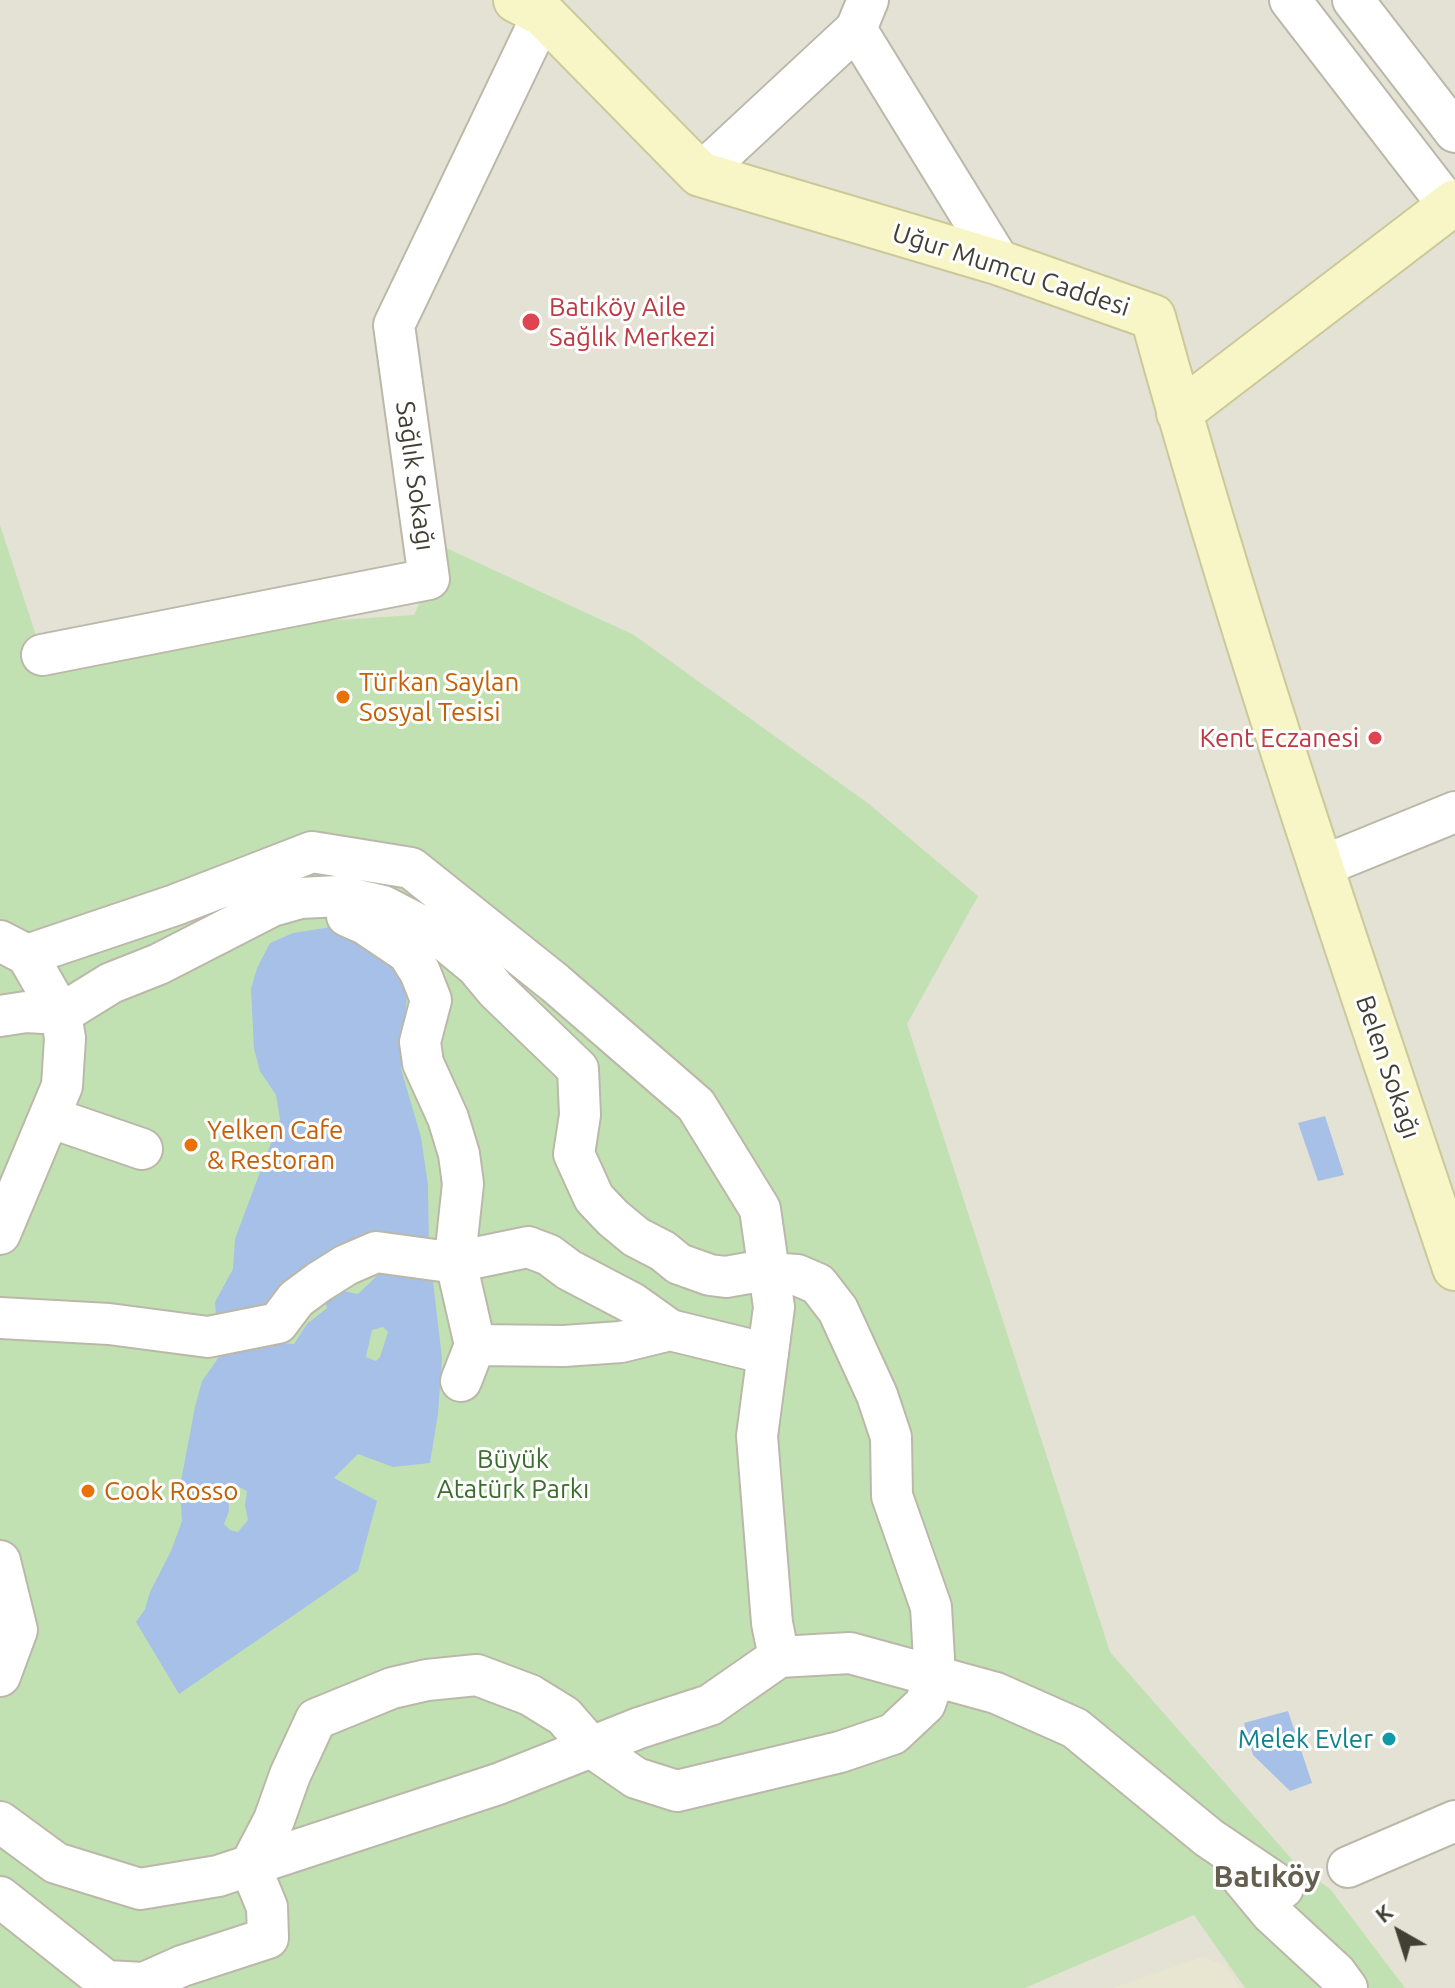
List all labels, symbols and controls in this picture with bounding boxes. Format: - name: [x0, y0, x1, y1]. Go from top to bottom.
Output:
- street label: Uğur Mumcu Caddesi: [888, 217, 1134, 323]
- place label: Batıköy Aile Sağlık Merkezi: [549, 291, 715, 352]
- marker: Batıköy Aile Sağlık Merkezi: [520, 311, 542, 333]
- street label: Sağlık Sokağı: [389, 399, 441, 553]
- place label: Türkan Saylan Sosyal Tesisi: [359, 666, 519, 728]
- marker: Türkan Saylan Sosyal Tesisi: [334, 688, 352, 706]
- place label: Kent Eczanesi: [1199, 722, 1359, 754]
- marker: Kent Eczanesi: [1366, 729, 1384, 747]
- street label: Belen Sokağı: [1349, 991, 1427, 1143]
- place label: Yelken Cafe & Restoran: [207, 1114, 343, 1176]
- marker: Yelken Cafe & Restoran: [182, 1136, 200, 1154]
- park label: Büyük Atatürk Parkı: [437, 1443, 589, 1504]
- place label: Cook Rosso: [104, 1475, 239, 1507]
- marker: Cook Rosso: [79, 1482, 97, 1500]
- place label: Melek Evler: [1238, 1723, 1373, 1755]
- marker: Melek Evler: [1380, 1730, 1398, 1748]
- district label: Batıköy: [1214, 1859, 1320, 1895]
- north arrow: [1359, 1892, 1439, 1972]
- text: K: [1370, 1899, 1397, 1927]

